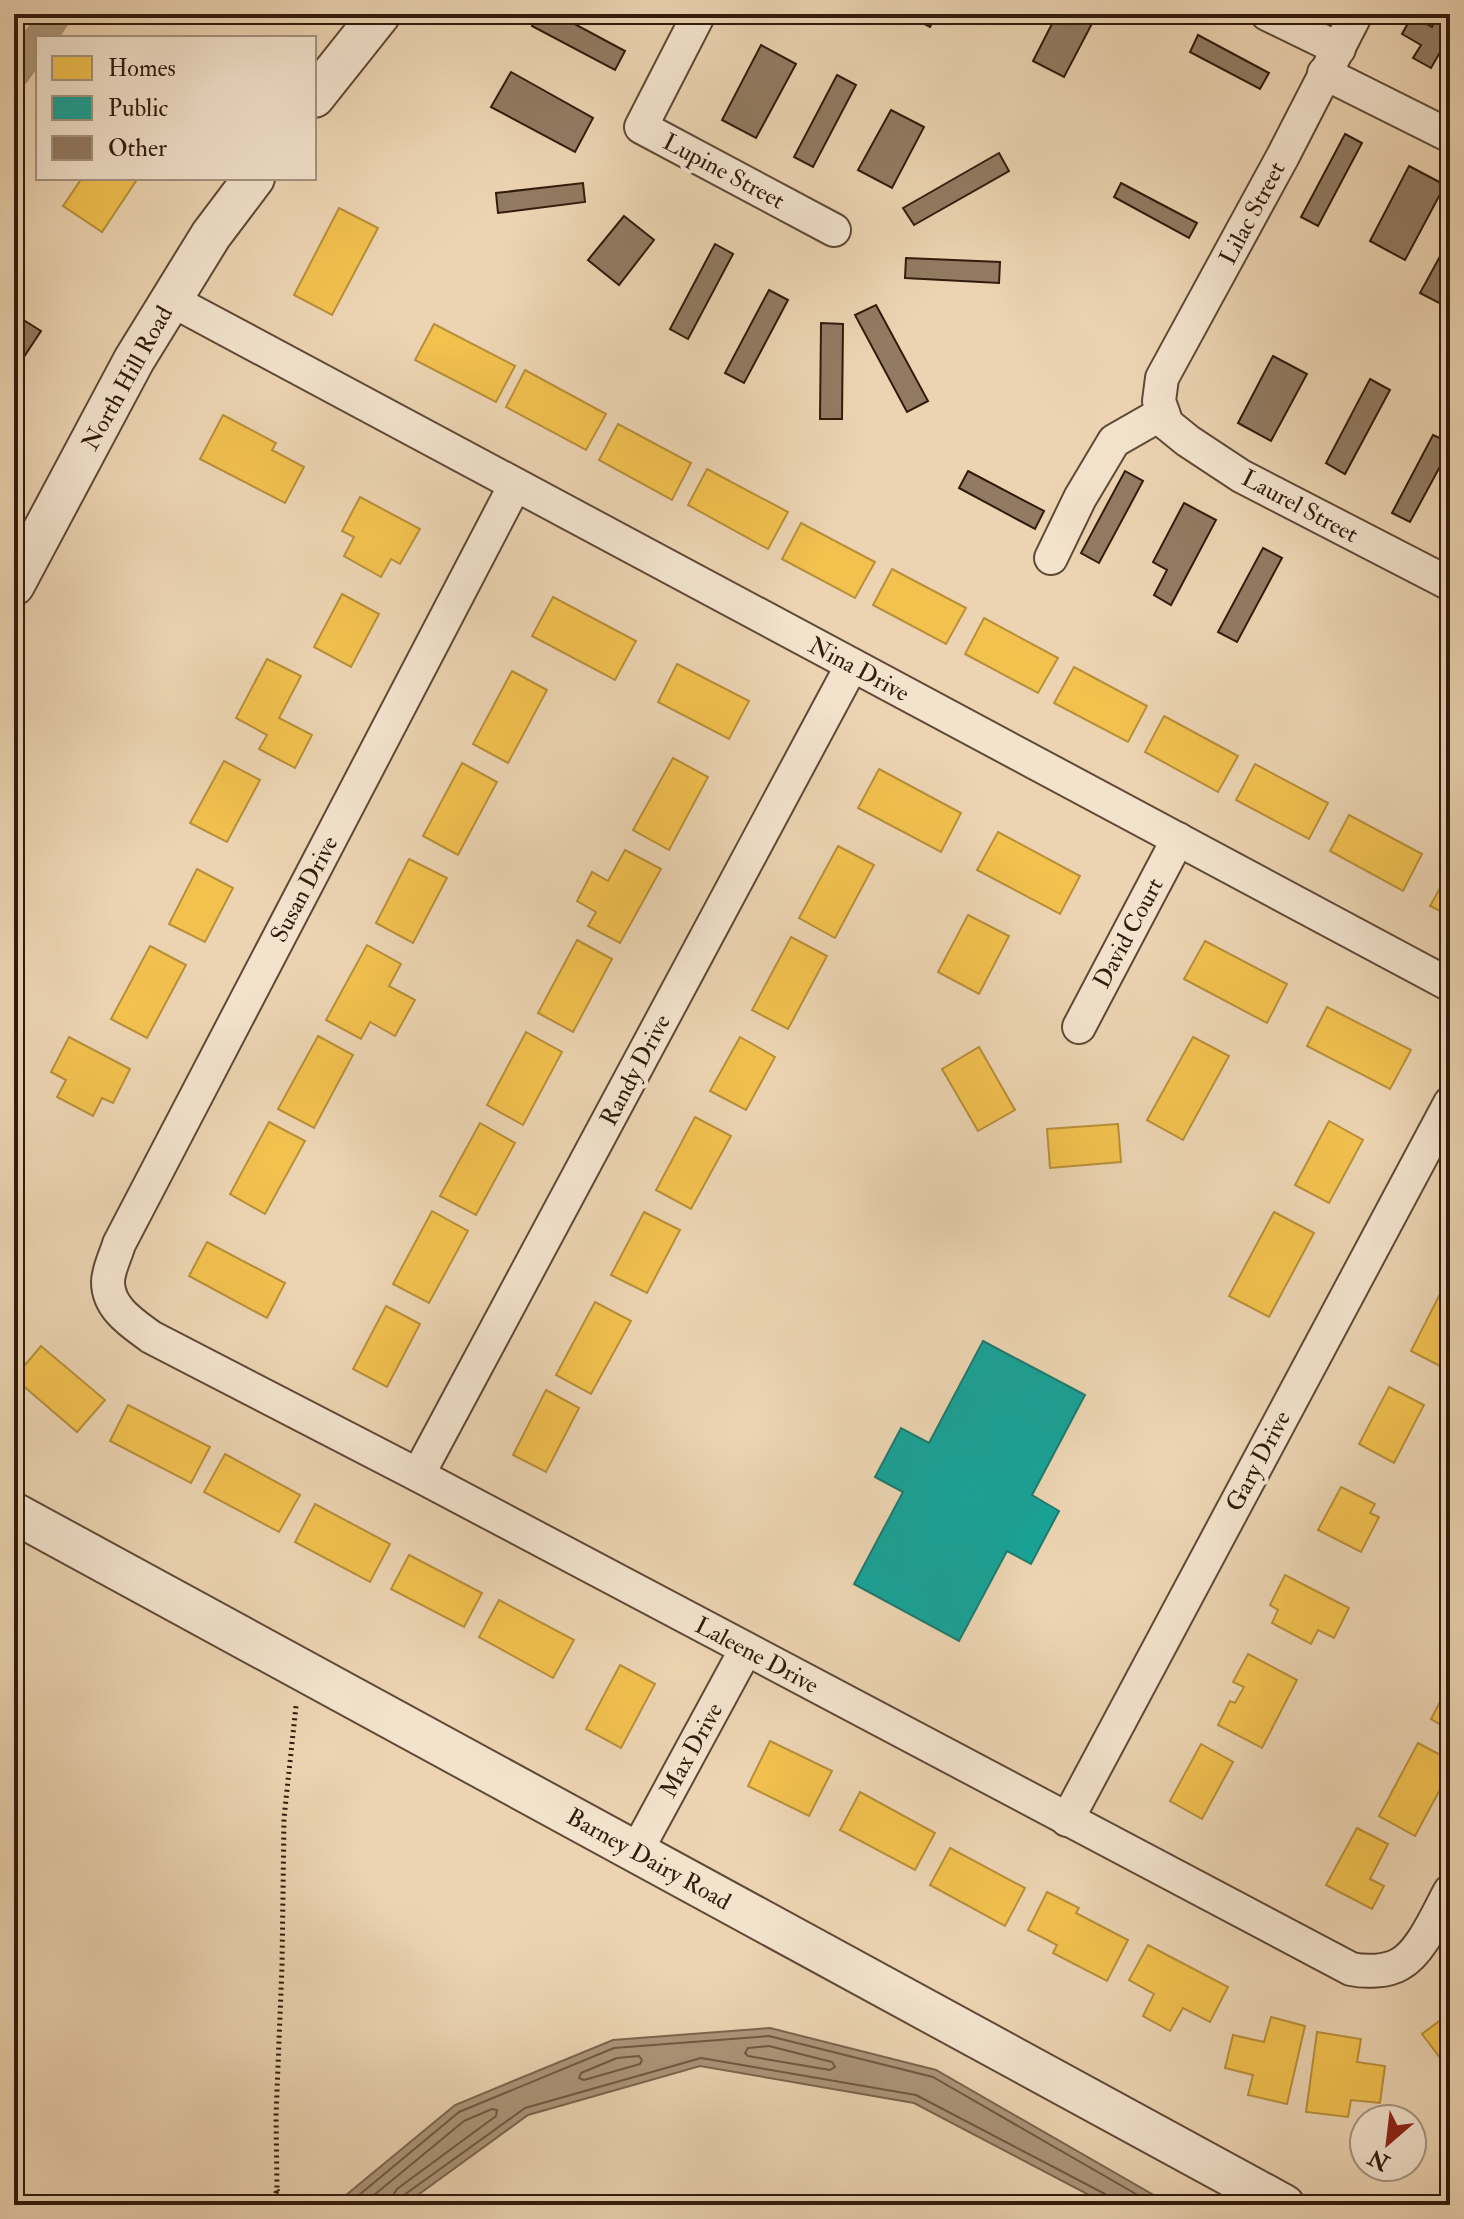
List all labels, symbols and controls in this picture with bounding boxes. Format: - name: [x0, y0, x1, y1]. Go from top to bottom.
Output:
- legend: [36, 36, 316, 180]
- text: Homes: [108, 53, 176, 84]
- text: Public: [108, 93, 168, 124]
- street label: Lupine Street: [658, 126, 790, 217]
- text: Other: [108, 133, 167, 164]
- street label: Lilac Street: [1212, 156, 1293, 270]
- street label: North Hill Road: [75, 300, 180, 456]
- street label: Laurel Street: [1236, 463, 1364, 550]
- street label: Nina Drive: [803, 630, 915, 709]
- street label: Susan Drive: [263, 831, 345, 948]
- street label: David Court: [1086, 872, 1171, 994]
- street label: Randy Drive: [593, 1009, 678, 1131]
- street label: Gary Drive: [1219, 1406, 1298, 1517]
- street label: Laleene Drive: [690, 1610, 824, 1701]
- street label: Max Drive: [653, 1697, 730, 1803]
- street label: Barney Dairy Road: [561, 1802, 736, 1917]
- north arrow: [1348, 2103, 1428, 2183]
- text: N: [1364, 2143, 1395, 2177]

